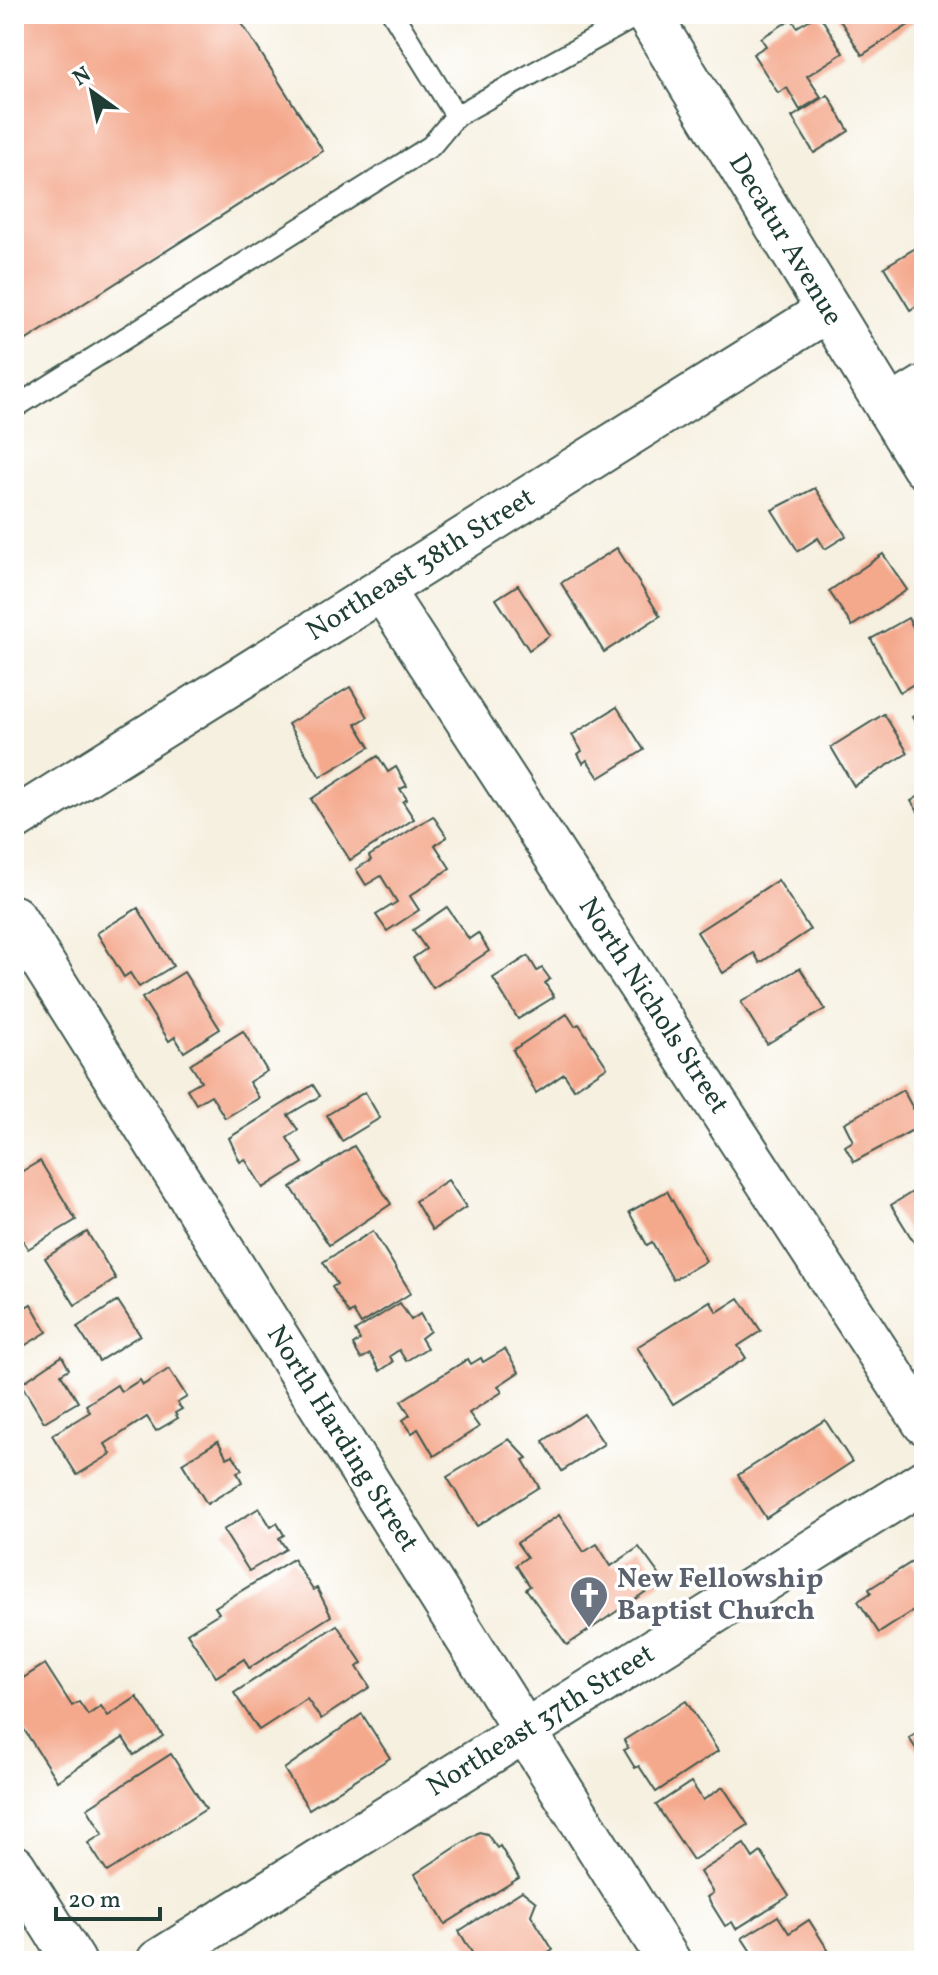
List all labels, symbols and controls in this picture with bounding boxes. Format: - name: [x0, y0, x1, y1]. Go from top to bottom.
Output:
- north arrow: [52, 52, 132, 132]
- text: N: [67, 60, 98, 95]
- street label: Decatur Avenue: [718, 147, 852, 333]
- street label: Northeast 38th Street: [299, 479, 543, 651]
- street label: North Nichols Street: [568, 890, 738, 1122]
- street label: North Harding Street: [256, 1318, 428, 1560]
- place label: New Fellowship Baptist Church: [617, 1560, 823, 1631]
- church icon: New Fellowship Baptist Church: [568, 1574, 610, 1629]
- street label: Northeast 37th Street: [420, 1635, 662, 1807]
- scale bar: [56, 1871, 160, 1921]
- text: 20 m: [68, 1884, 121, 1918]

